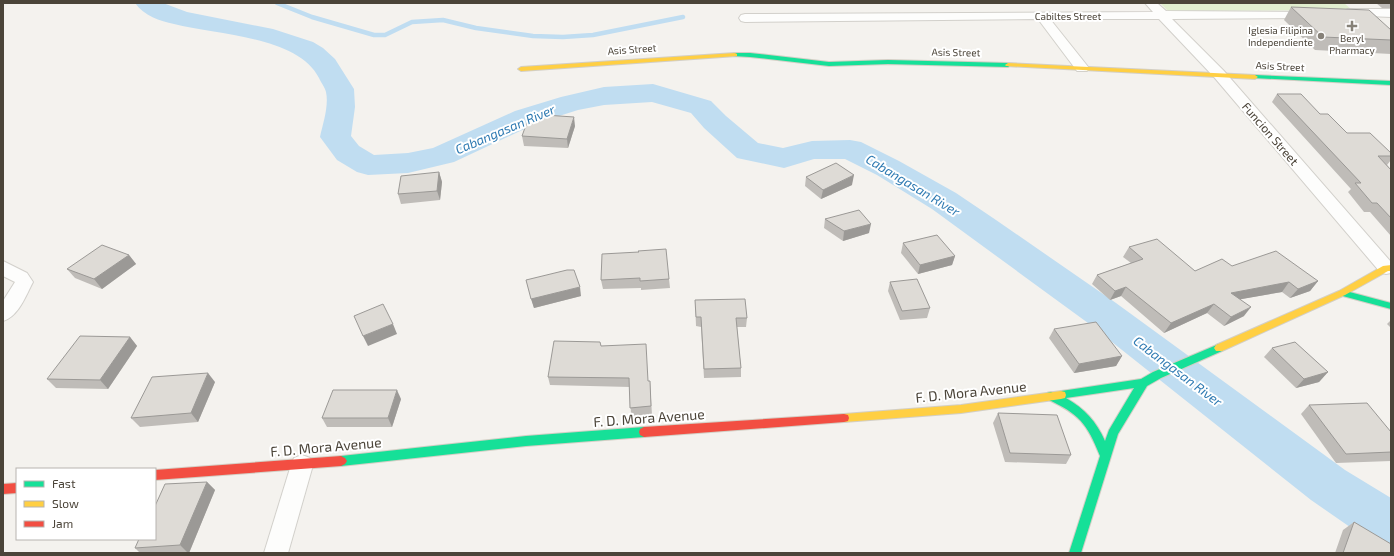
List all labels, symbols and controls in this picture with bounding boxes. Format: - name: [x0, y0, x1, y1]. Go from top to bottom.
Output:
- street label: Cabiltes Street: [1035, 10, 1101, 22]
- marker: Beryl Pharmacy: [1347, 21, 1357, 31]
- place label: Iglesia Filipina Independiente: [1248, 24, 1313, 48]
- marker: Iglesia Filipina Independiente: [1316, 31, 1326, 41]
- place label: Beryl Pharmacy: [1329, 32, 1376, 56]
- street label: Asis Street: [607, 41, 657, 57]
- street label: Asis Street: [931, 46, 981, 58]
- street label: Asis Street: [1255, 59, 1305, 73]
- street label: Funcion Street: [1240, 99, 1302, 168]
- water label: Cabangasan River: [453, 100, 558, 157]
- water label: Cabangasan River: [863, 151, 964, 220]
- water label: Cabangasan River: [1131, 332, 1226, 410]
- street label: F. D. Mora Avenue: [915, 377, 1027, 406]
- street label: F. D. Mora Avenue: [593, 405, 705, 430]
- street label: F. D. Mora Avenue: [270, 433, 382, 460]
- legend: [16, 468, 156, 540]
- text: Fast: [52, 476, 76, 490]
- text: Slow: [52, 496, 79, 510]
- text: Jam: [52, 516, 73, 530]

